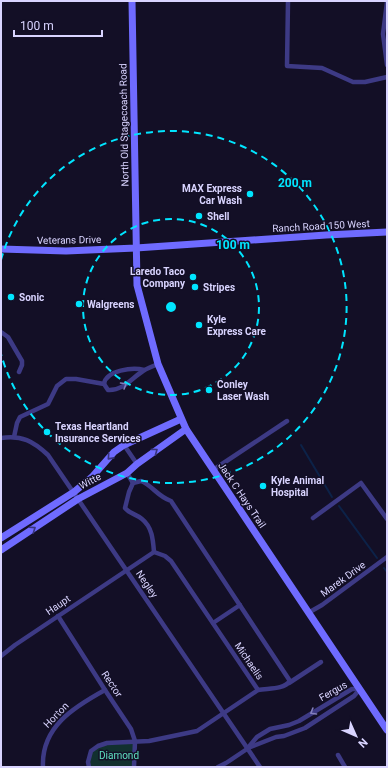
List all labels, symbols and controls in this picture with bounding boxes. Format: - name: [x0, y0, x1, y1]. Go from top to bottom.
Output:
- scale bar: [14, 12, 102, 38]
- text: 100 m: [20, 19, 54, 33]
- street label: North Old Stagecoach Road: [117, 63, 131, 187]
- text: 200 m: [278, 176, 312, 190]
- place label: MAX Express Car Wash: [182, 183, 242, 206]
- marker: MAX Express Car Wash: [245, 189, 255, 199]
- marker: Shell: [194, 211, 204, 221]
- place label: Shell: [207, 211, 230, 222]
- street label: Ranch Road 150 West: [272, 218, 370, 234]
- street label: Veterans Drive: [37, 234, 101, 246]
- text: 100 m: [216, 238, 250, 252]
- place label: Laredo Taco Company: [130, 266, 186, 289]
- marker: Laredo Taco Company: [188, 272, 198, 282]
- marker: Stripes: [190, 282, 200, 292]
- place label: Stripes: [203, 282, 235, 293]
- marker: Sonic: [6, 292, 16, 302]
- place label: Sonic: [19, 292, 44, 303]
- marker: Walgreens: [74, 299, 84, 309]
- place label: Walgreens: [87, 299, 134, 310]
- centre of rings: [164, 300, 178, 314]
- place label: Kyle Express Care: [207, 314, 267, 337]
- marker: Kyle Express Care: [194, 320, 204, 330]
- place label: Conley Laser Wash: [217, 379, 270, 402]
- one-way arrow: [120, 382, 127, 389]
- marker: Conley Laser Wash: [204, 385, 214, 395]
- place label: Texas Heartland Insurance Services: [55, 421, 141, 444]
- marker: Texas Heartland Insurance Services: [42, 427, 52, 437]
- one-way arrow: [150, 449, 157, 456]
- one-way arrow: [108, 452, 115, 459]
- street label: Jack C Hays Trail: [216, 460, 268, 530]
- street label: Witte: [77, 471, 103, 491]
- place label: Kyle Animal Hospital: [271, 475, 325, 498]
- marker: Kyle Animal Hospital: [258, 481, 268, 491]
- one-way arrow: [29, 526, 36, 533]
- street label: Marek Drive: [318, 559, 368, 599]
- street label: Negley: [134, 568, 160, 600]
- street label: Haupt: [44, 593, 72, 617]
- street label: Michaelis: [233, 640, 265, 682]
- street label: Rector: [99, 669, 125, 700]
- street label: Fergus: [317, 679, 349, 703]
- street label: Horton: [41, 700, 71, 730]
- one-way arrow: [310, 708, 317, 715]
- north arrow: [336, 716, 376, 756]
- text: N: [355, 735, 370, 750]
- park label: Diamond: [99, 750, 139, 761]

